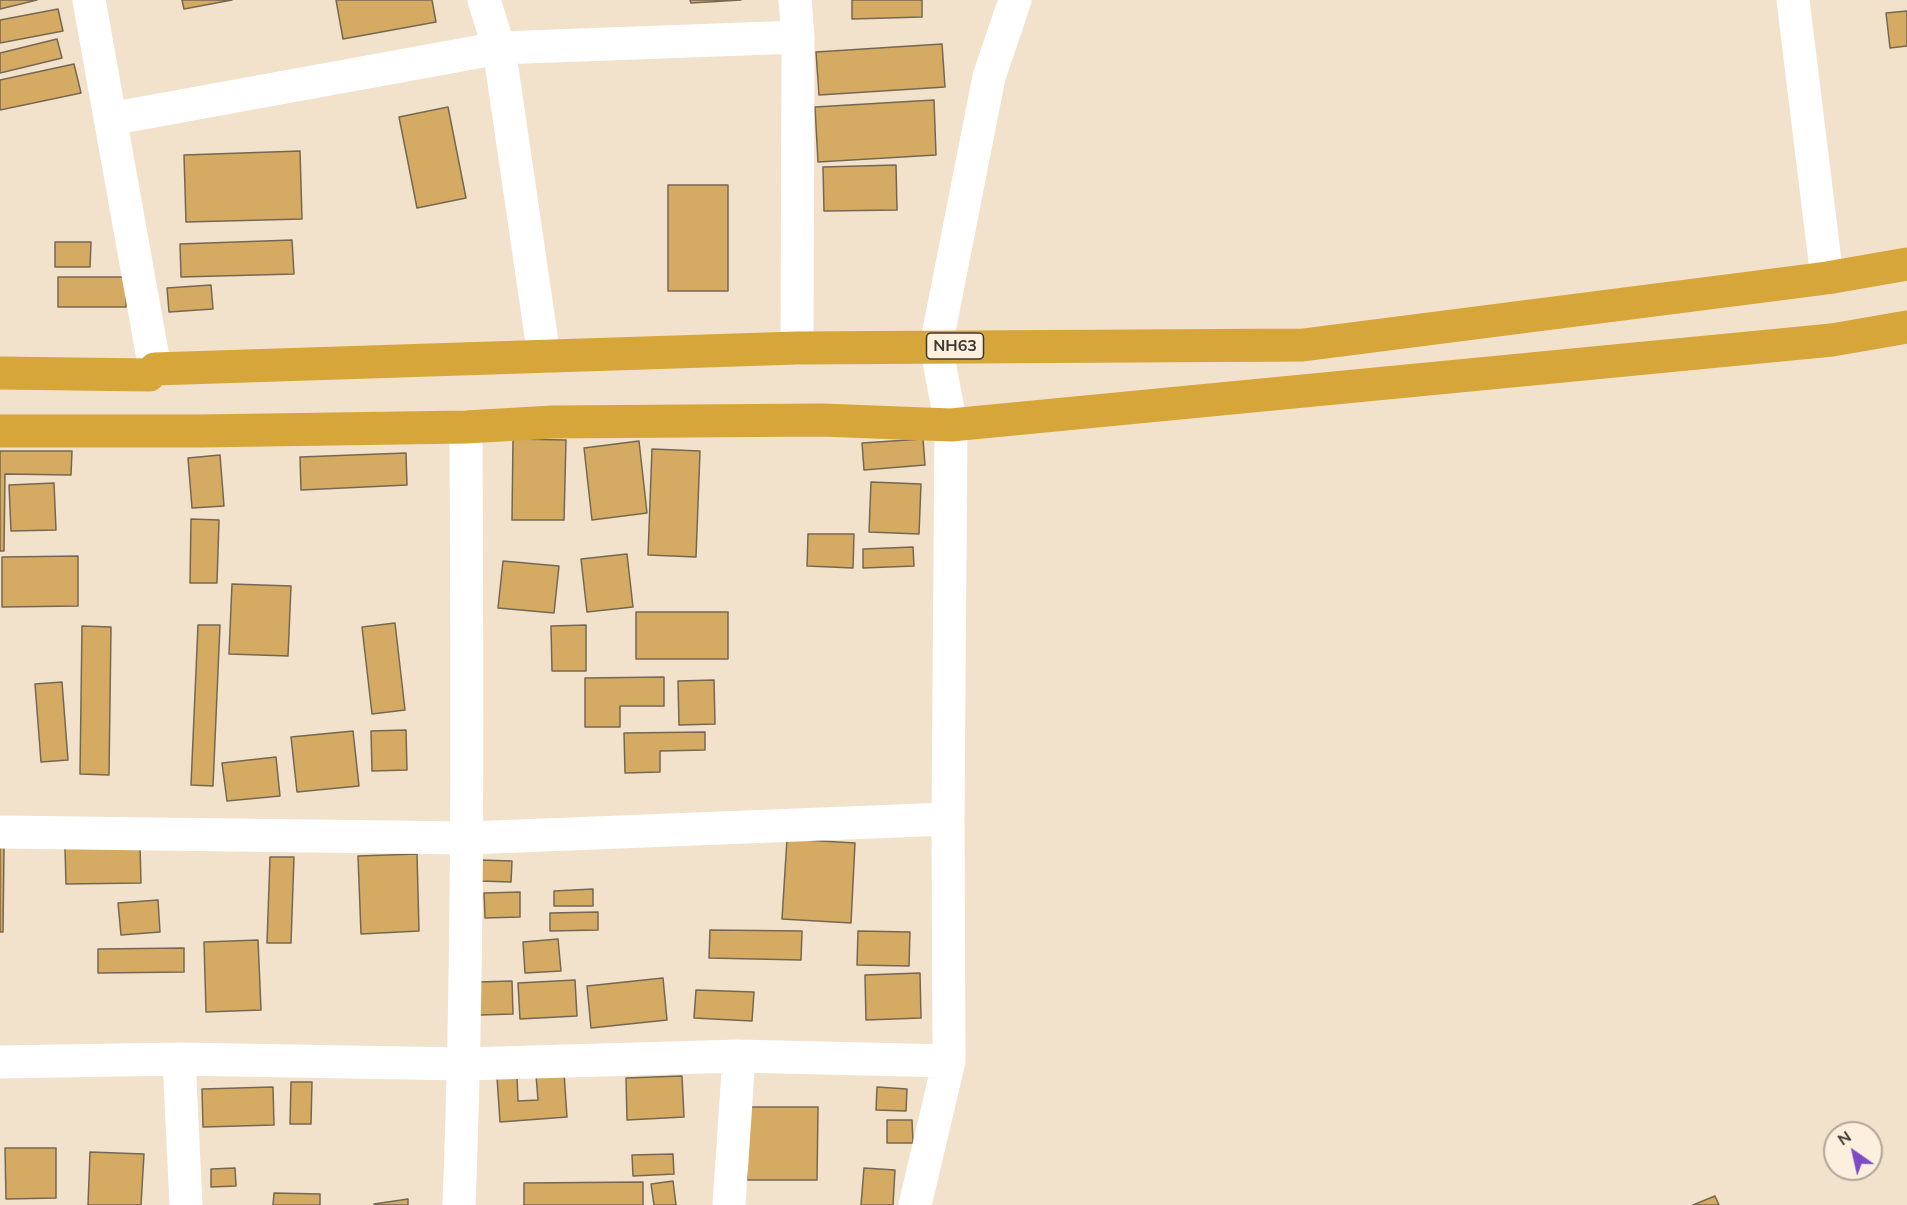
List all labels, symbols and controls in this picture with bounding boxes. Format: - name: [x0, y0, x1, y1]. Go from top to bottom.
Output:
- road number: NH63: [926, 333, 984, 359]
- north arrow: [1823, 1121, 1883, 1181]
- text: N: [1833, 1126, 1855, 1149]

